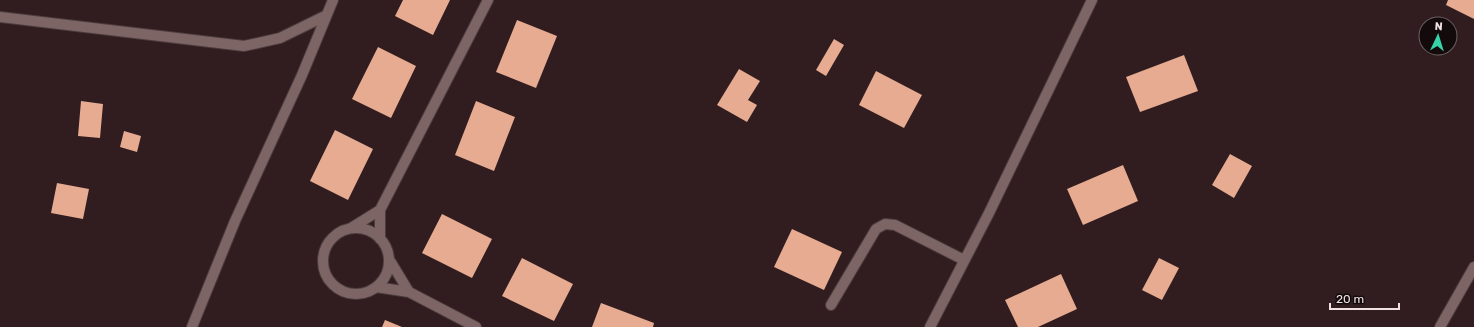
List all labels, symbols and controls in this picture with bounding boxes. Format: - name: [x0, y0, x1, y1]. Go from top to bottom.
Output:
- north arrow: [1418, 16, 1458, 56]
- text: N: [1434, 20, 1443, 33]
- scale bar: [1330, 285, 1399, 311]
- text: 20 m: [1336, 292, 1364, 306]

